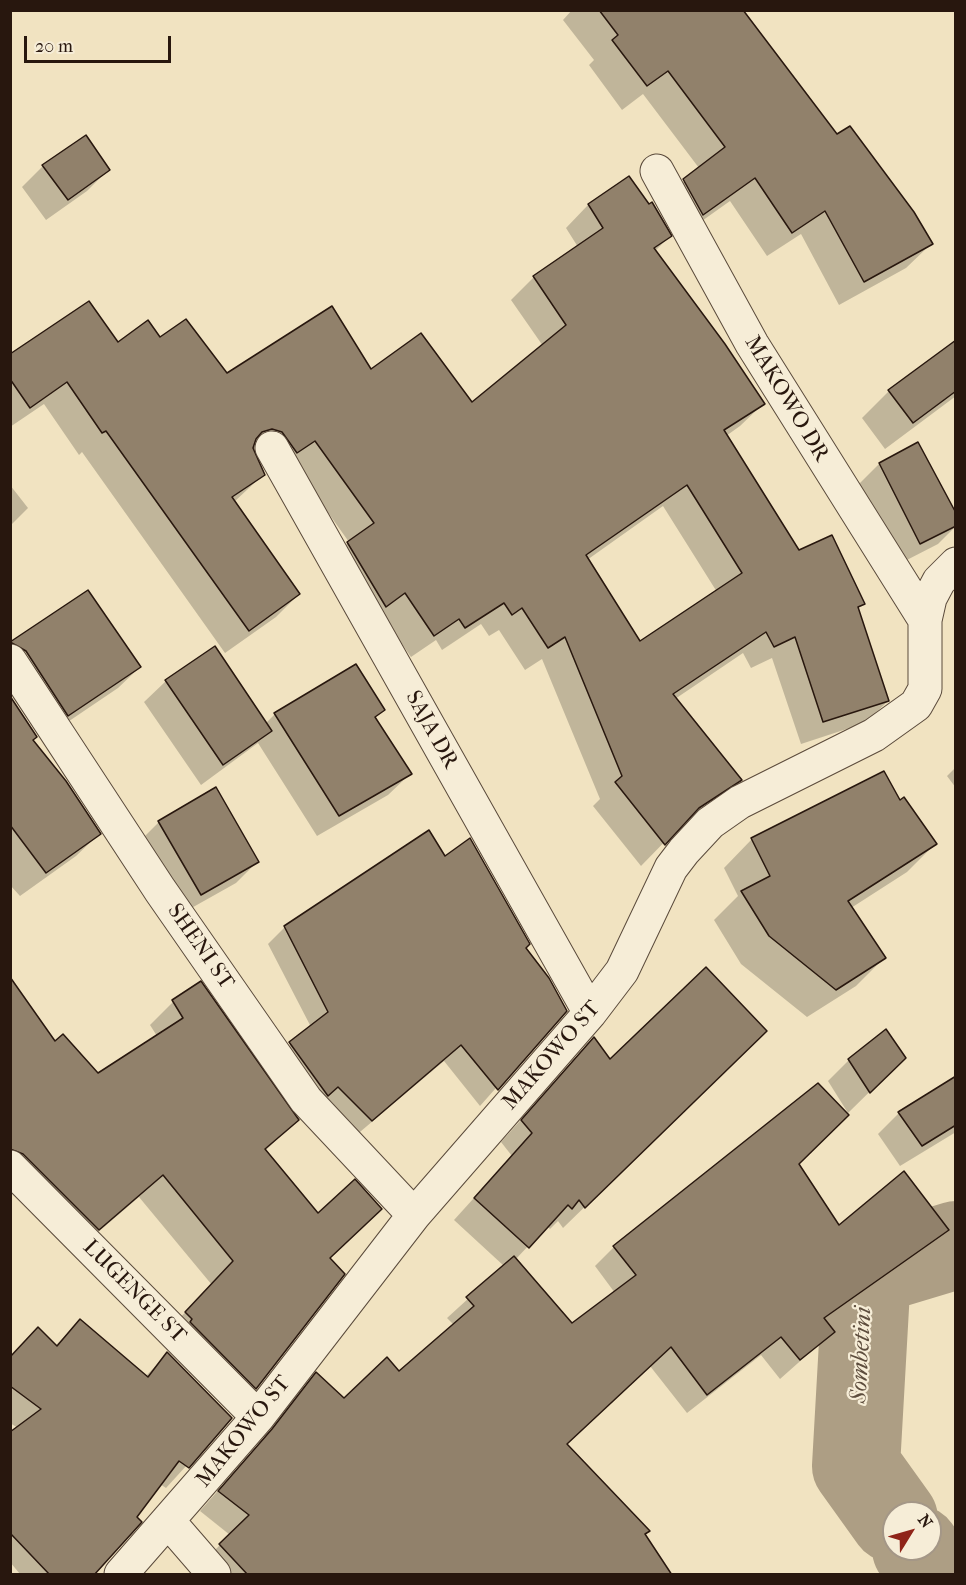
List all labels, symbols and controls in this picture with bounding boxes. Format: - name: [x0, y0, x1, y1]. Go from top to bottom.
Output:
- scale bar: [27, 24, 174, 62]
- text: 20 m: [35, 36, 73, 57]
- street label: MAKOWO DR: [738, 331, 834, 467]
- street label: SAJA DR: [399, 687, 463, 773]
- street label: SHENI ST: [161, 899, 239, 995]
- street label: MAKOWO ST: [498, 996, 606, 1116]
- street label: LUGENGE ST: [77, 1235, 191, 1349]
- water label: Sombetini: [845, 1306, 879, 1404]
- street label: MAKOWO ST: [191, 1371, 297, 1493]
- north arrow: [882, 1501, 942, 1561]
- text: N: [914, 1510, 936, 1532]

